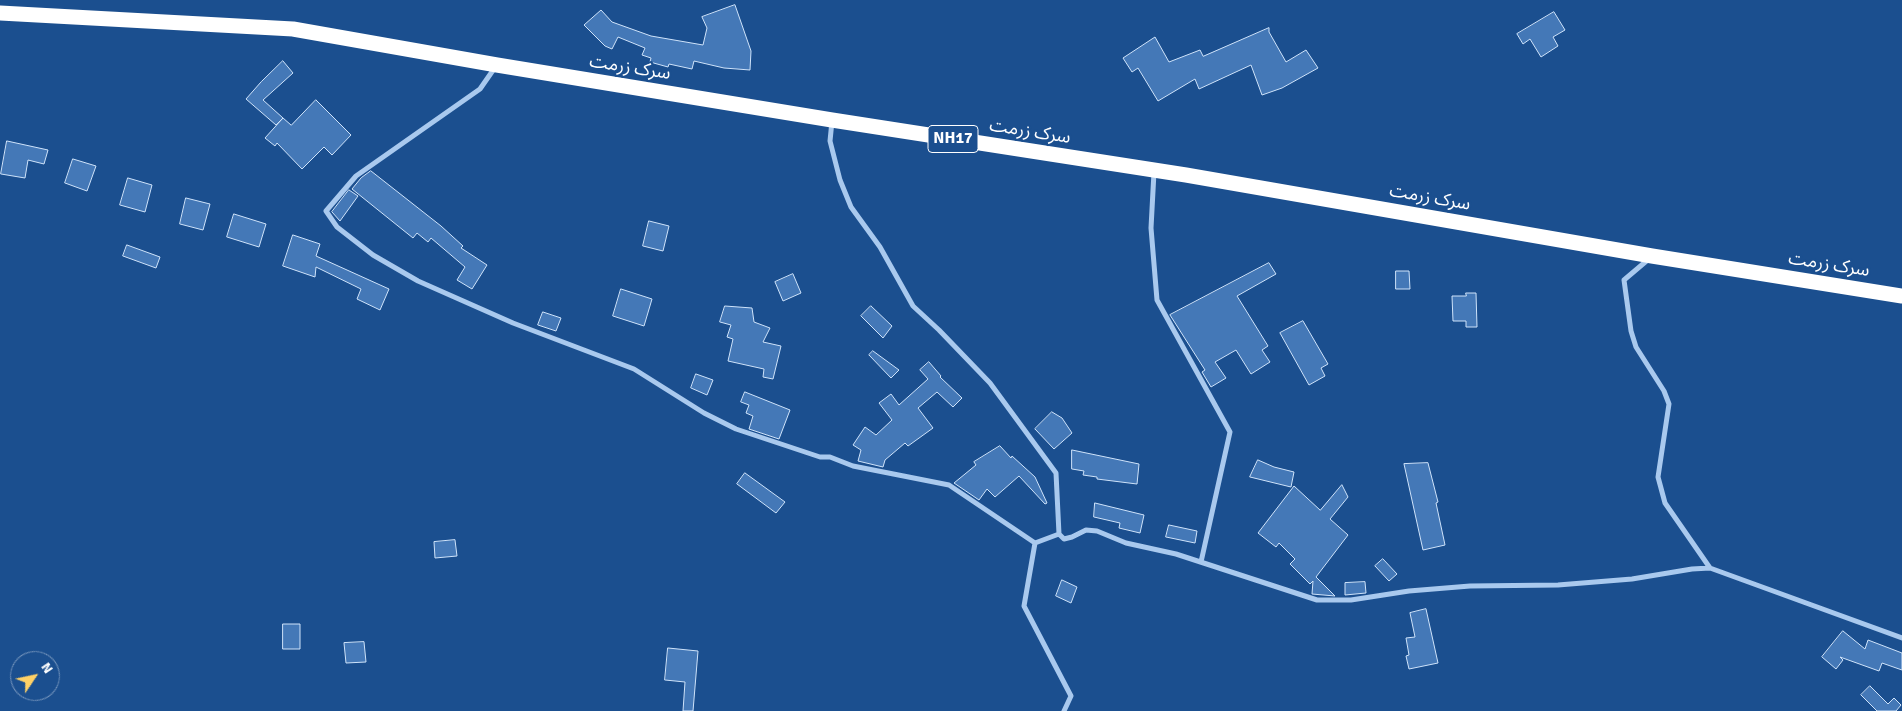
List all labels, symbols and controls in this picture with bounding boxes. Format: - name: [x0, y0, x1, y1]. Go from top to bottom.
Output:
- street label: سرک زرمت: [588, 51, 672, 85]
- street label: سرک زرمت: [988, 115, 1072, 149]
- road number: NH17: [928, 126, 978, 152]
- street label: سرک زرمت: [1388, 180, 1472, 216]
- street label: سرک زرمت: [1787, 248, 1871, 282]
- north arrow: [10, 651, 60, 701]
- text: N: [37, 659, 57, 677]

